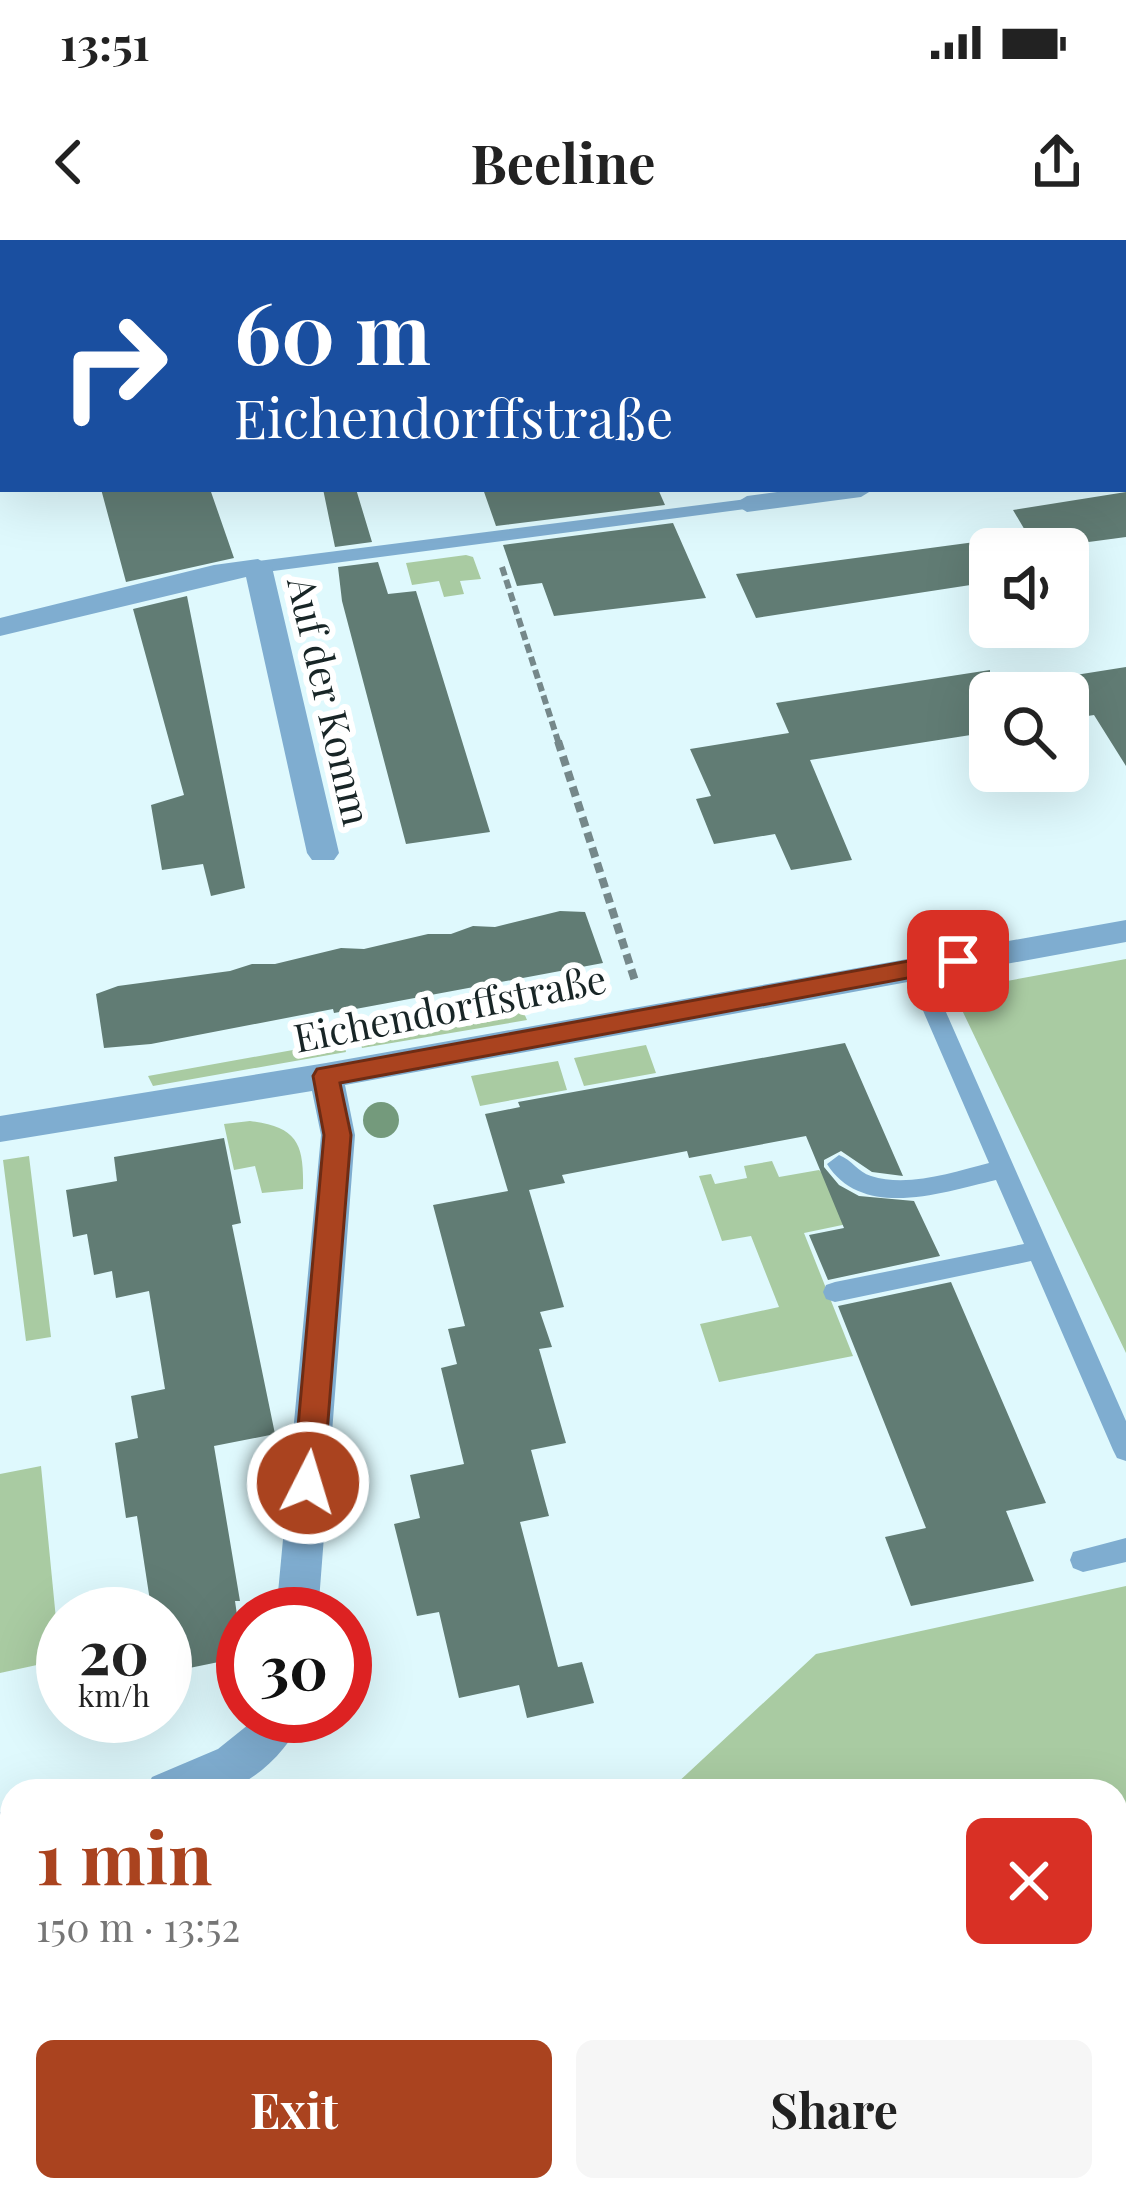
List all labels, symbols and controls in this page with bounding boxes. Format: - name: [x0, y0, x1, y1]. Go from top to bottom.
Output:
- text: 13:51: [60, 12, 150, 72]
- text: Beeline: [471, 126, 655, 198]
- icon: back: [36, 129, 102, 195]
- icon: share: [1024, 129, 1090, 195]
- text: 60 m: [234, 274, 431, 386]
- icon: right: [36, 288, 192, 444]
- text: Eichendorffstraße: [234, 381, 673, 453]
- map controls: [969, 528, 1089, 792]
- button: sound: [969, 528, 1089, 648]
- street label: Auf der Komm: [277, 570, 385, 830]
- button: search: [969, 672, 1089, 792]
- pin: [907, 910, 1009, 1012]
- icon: arrive: [925, 928, 991, 994]
- street label: Eichendorffstraße: [289, 951, 610, 1063]
- position arrow: [245, 1420, 371, 1546]
- speed limit sign: 30: [216, 1587, 372, 1743]
- text: 20: [79, 1610, 149, 1690]
- text: km/h: [78, 1675, 150, 1715]
- text: 1 min: [36, 1807, 212, 1903]
- button: close: [966, 1818, 1092, 1944]
- text: 150 m · 13:52: [36, 1900, 240, 1952]
- button: Exit: [36, 2040, 552, 2178]
- button: Share: [576, 2040, 1092, 2178]

